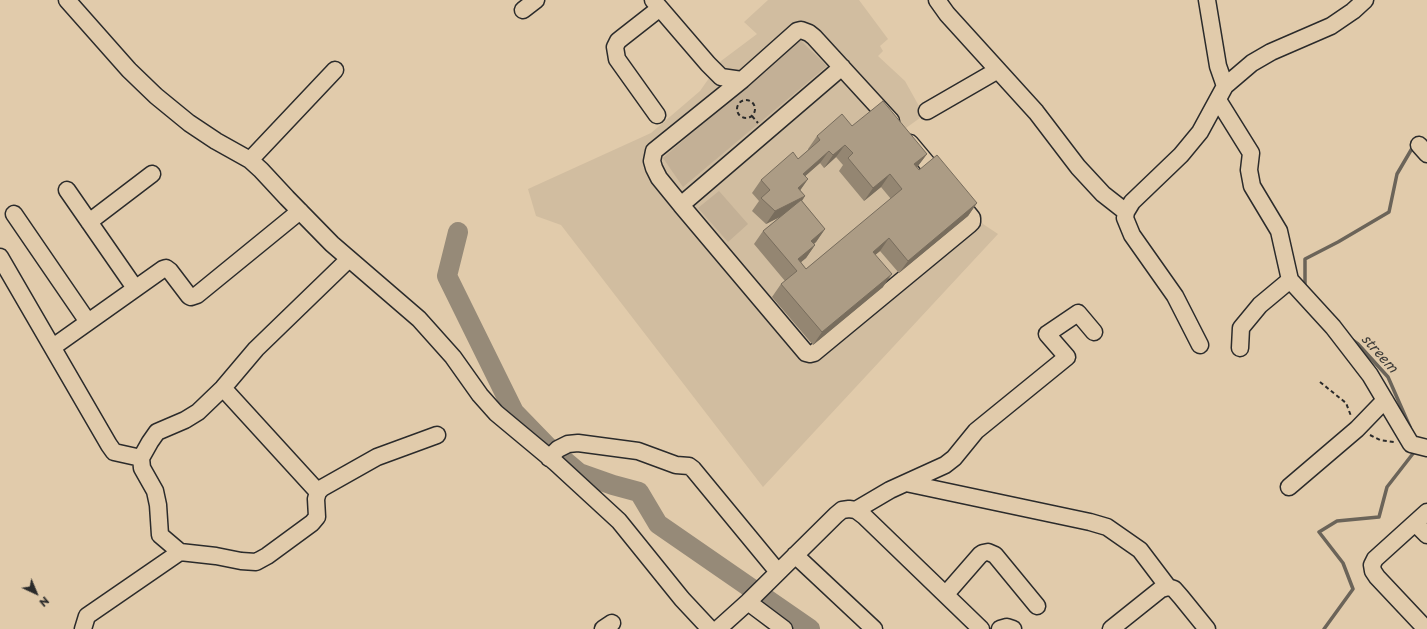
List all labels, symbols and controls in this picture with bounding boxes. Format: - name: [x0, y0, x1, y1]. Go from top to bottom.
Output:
- water label: streem: [1357, 331, 1401, 377]
- north arrow: [16, 573, 56, 613]
- text: N: [36, 593, 54, 611]

